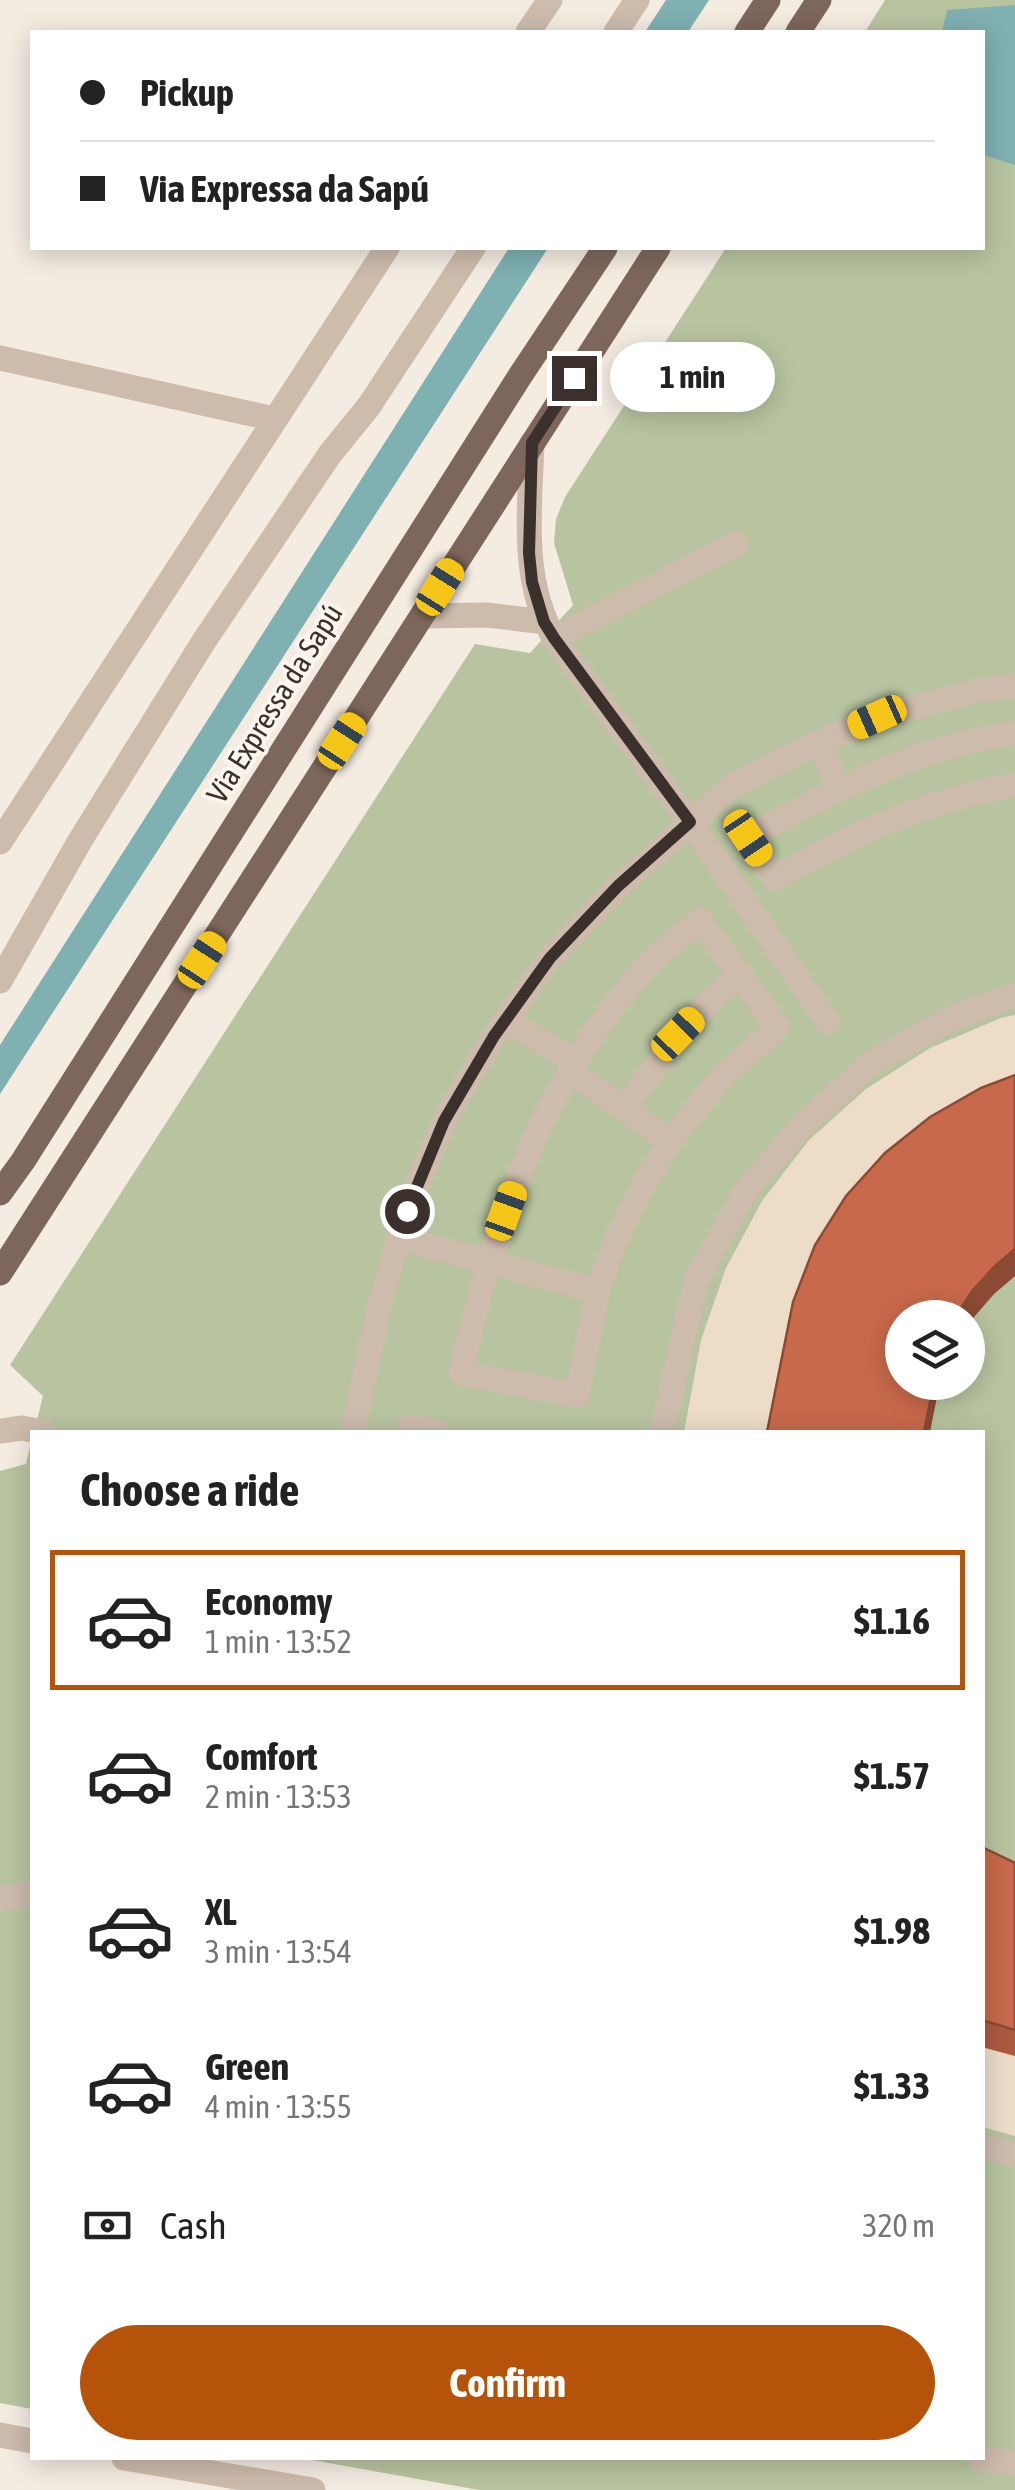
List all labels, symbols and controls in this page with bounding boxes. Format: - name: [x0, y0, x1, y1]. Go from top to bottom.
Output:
- text: Pickup: [140, 71, 234, 114]
- text: Via Expressa da Sapú: [140, 167, 429, 210]
- callout: 1 min: [609, 343, 774, 413]
- route end: [552, 356, 597, 401]
- text: 1 min: [660, 358, 725, 395]
- car: [411, 554, 469, 620]
- street label: Via Expressa da Sapú: [199, 597, 349, 809]
- car: [843, 691, 911, 743]
- car: [313, 708, 371, 774]
- car: [719, 805, 777, 871]
- car: [173, 927, 231, 993]
- car: [646, 1002, 710, 1066]
- car: [482, 1178, 530, 1244]
- route start: [385, 1189, 430, 1234]
- map controls: [885, 1300, 985, 1400]
- button: layers: [885, 1300, 985, 1400]
- text: Choose a ride: [80, 1464, 299, 1516]
- icon: car: [85, 1575, 175, 1665]
- text: Economy: [205, 1580, 332, 1623]
- text: $1.16: [854, 1599, 930, 1642]
- text: 1 min · 13:52: [205, 1623, 352, 1660]
- icon: car: [85, 1730, 175, 1820]
- text: Comfort: [205, 1735, 317, 1778]
- text: $1.57: [854, 1754, 930, 1797]
- text: 2 min · 13:53: [205, 1778, 352, 1815]
- icon: car: [85, 1885, 175, 1975]
- text: XL: [205, 1890, 237, 1933]
- text: $1.98: [854, 1909, 930, 1952]
- text: 3 min · 13:54: [205, 1933, 352, 1970]
- icon: car: [85, 2040, 175, 2130]
- text: Green: [205, 2045, 289, 2088]
- text: $1.33: [854, 2064, 930, 2107]
- text: 4 min · 13:55: [205, 2088, 352, 2125]
- icon: cash: [80, 2198, 135, 2253]
- text: Cash: [160, 2204, 227, 2247]
- text: 320 m: [862, 2207, 935, 2244]
- button: Confirm: [80, 2325, 935, 2440]

